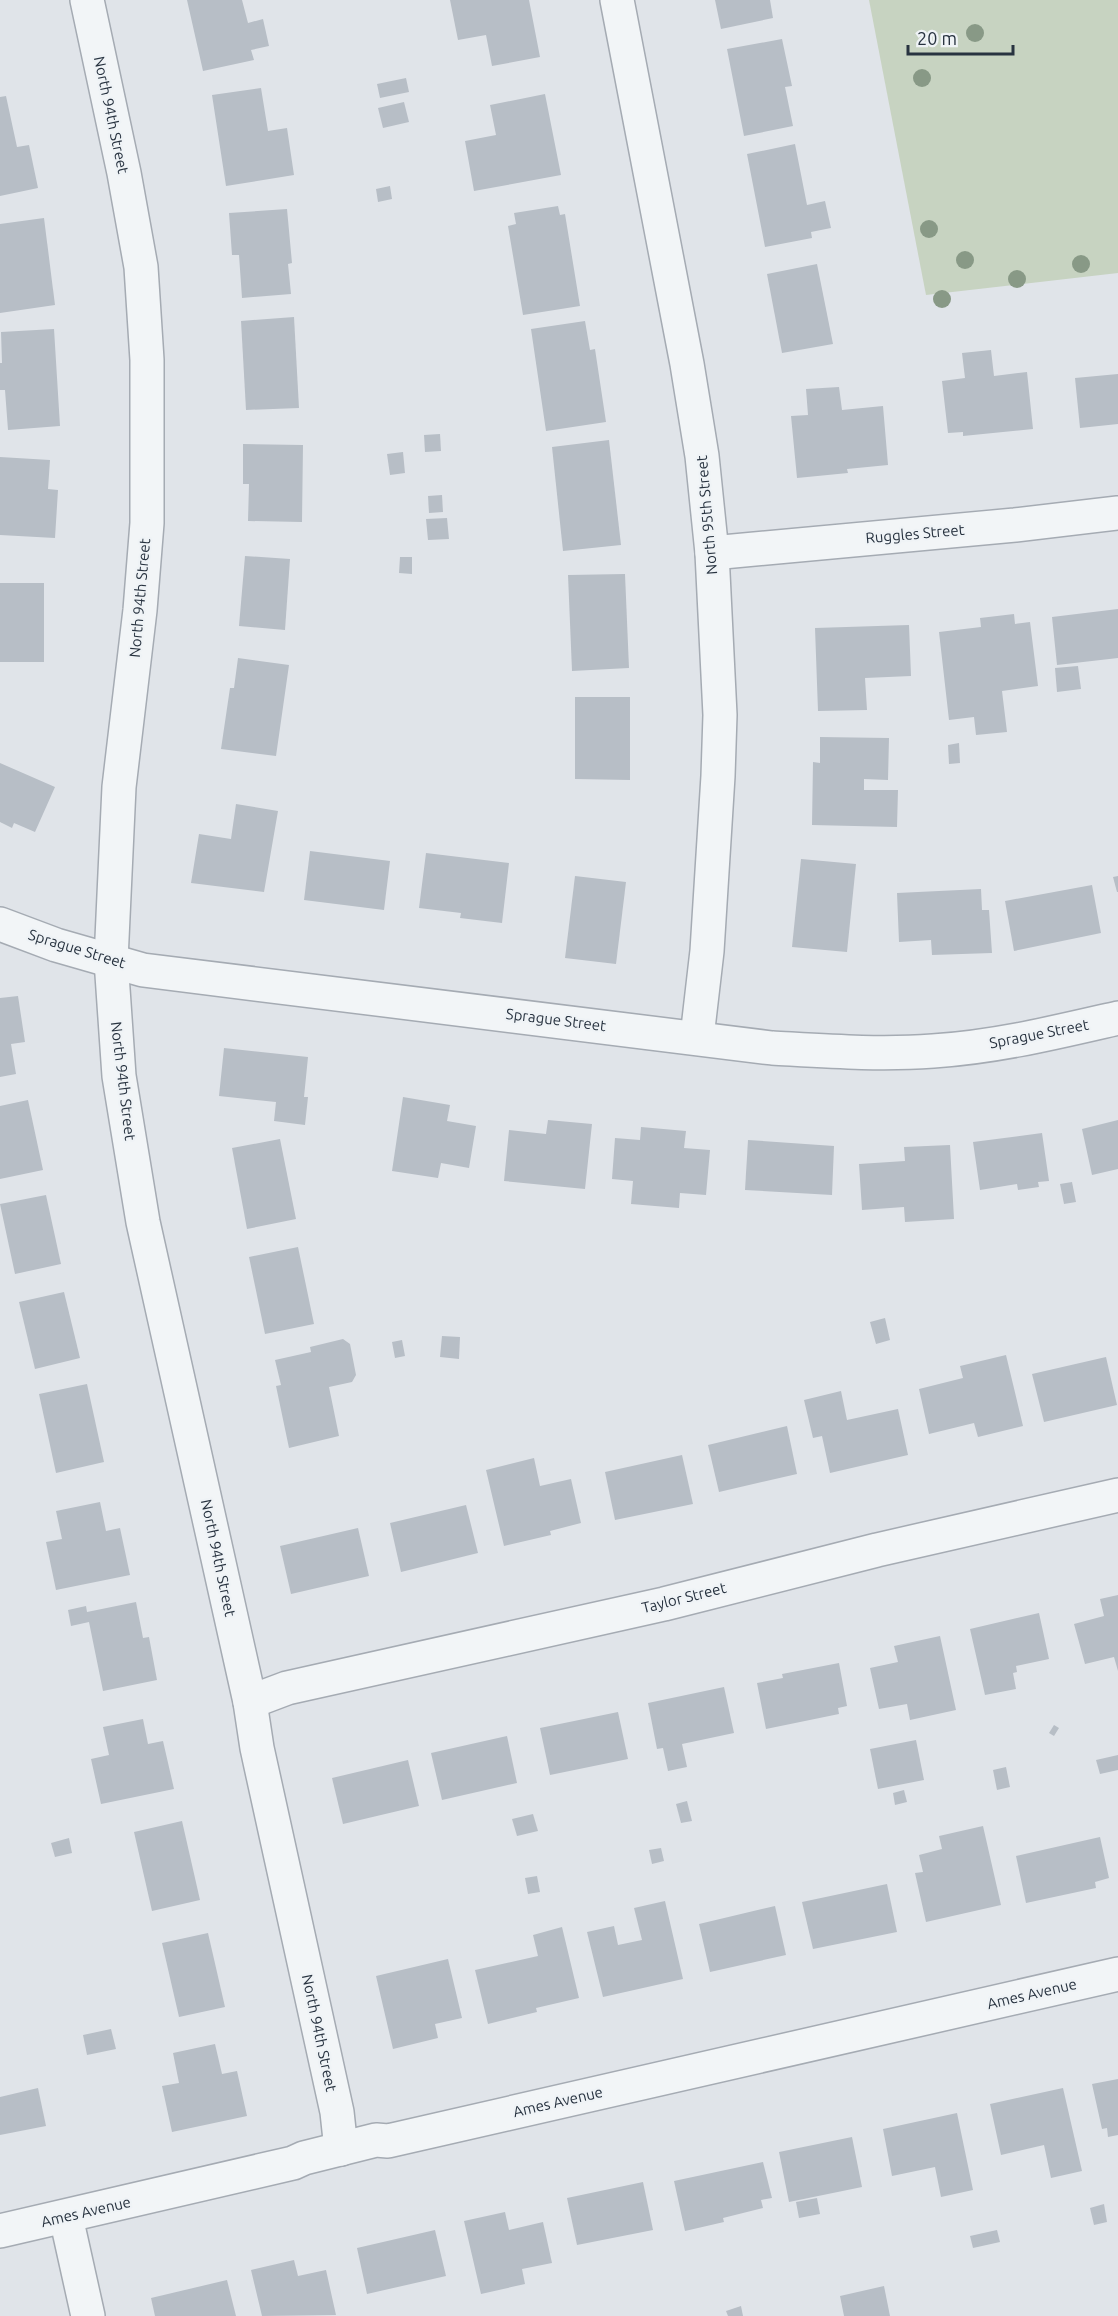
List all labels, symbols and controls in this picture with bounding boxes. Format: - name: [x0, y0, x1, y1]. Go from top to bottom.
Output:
- scale bar: [908, 18, 1013, 56]
- text: 20 m: [917, 28, 957, 48]
- street label: North 94th Street: [91, 55, 132, 175]
- street label: North 95th Street: [693, 455, 720, 575]
- street label: Ruggles Street: [865, 521, 965, 546]
- street label: North 94th Street: [126, 537, 153, 658]
- street label: Sprague Street: [26, 926, 128, 971]
- street label: Sprague Street: [505, 1005, 607, 1034]
- street label: Sprague Street: [988, 1016, 1090, 1051]
- street label: North 94th Street: [108, 1020, 139, 1142]
- street label: North 94th Street: [198, 1498, 239, 1618]
- street label: Taylor Street: [640, 1579, 728, 1616]
- street label: North 94th Street: [299, 1973, 340, 2093]
- street label: Ames Avenue: [985, 1975, 1078, 2012]
- street label: Ames Avenue: [511, 2083, 604, 2120]
- street label: Ames Avenue: [39, 2193, 132, 2230]

